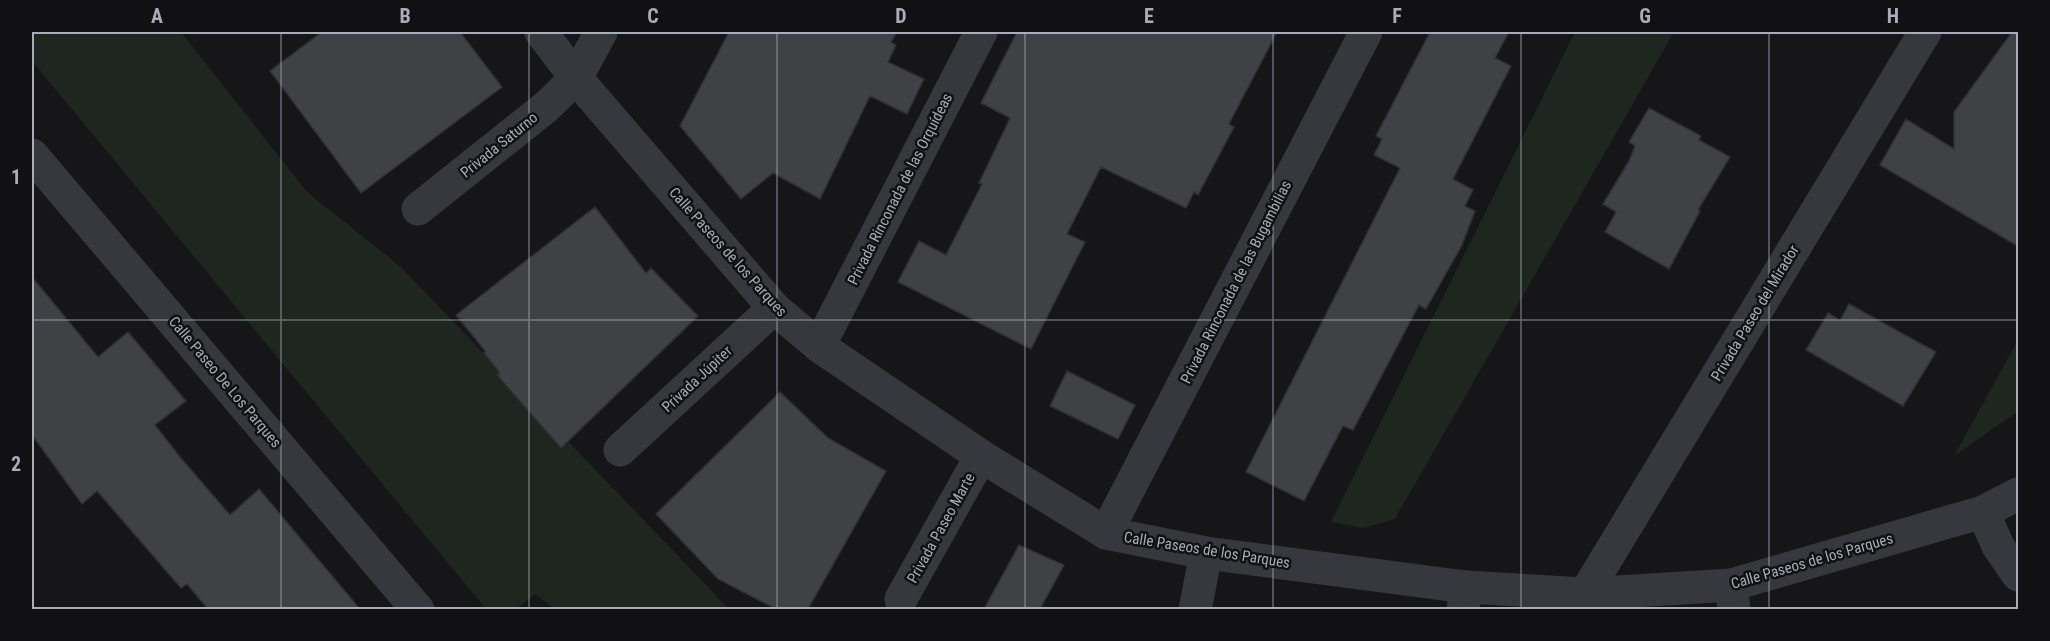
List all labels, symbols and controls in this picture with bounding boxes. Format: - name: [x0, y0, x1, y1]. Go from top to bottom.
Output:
- text: A: [151, 4, 163, 28]
- text: B: [399, 4, 411, 28]
- text: C: [647, 4, 659, 28]
- text: D: [895, 4, 907, 28]
- text: E: [1144, 4, 1154, 28]
- text: F: [1392, 4, 1402, 28]
- text: G: [1639, 4, 1651, 28]
- text: H: [1887, 4, 1899, 28]
- street label: Privada Rinconada de las Orquídeas: [844, 90, 956, 288]
- street label: Privada Saturno: [457, 108, 541, 182]
- text: 1: [11, 165, 21, 189]
- street label: Privada Rinconada de las Bugambilias: [1177, 177, 1295, 387]
- street label: Calle Paseos de los Parques: [665, 184, 791, 320]
- street label: Privada Paseo del Mirador: [1707, 241, 1803, 384]
- street label: Calle Paseo De Los Parques: [165, 313, 285, 451]
- street label: Privada Júpiter: [658, 342, 736, 416]
- text: 2: [11, 452, 21, 476]
- street label: Privada Paseo Marte: [903, 470, 979, 586]
- street label: Calle Paseos de los Parques: [1123, 528, 1291, 572]
- street label: Calle Paseos de los Parques: [1729, 529, 1895, 593]

